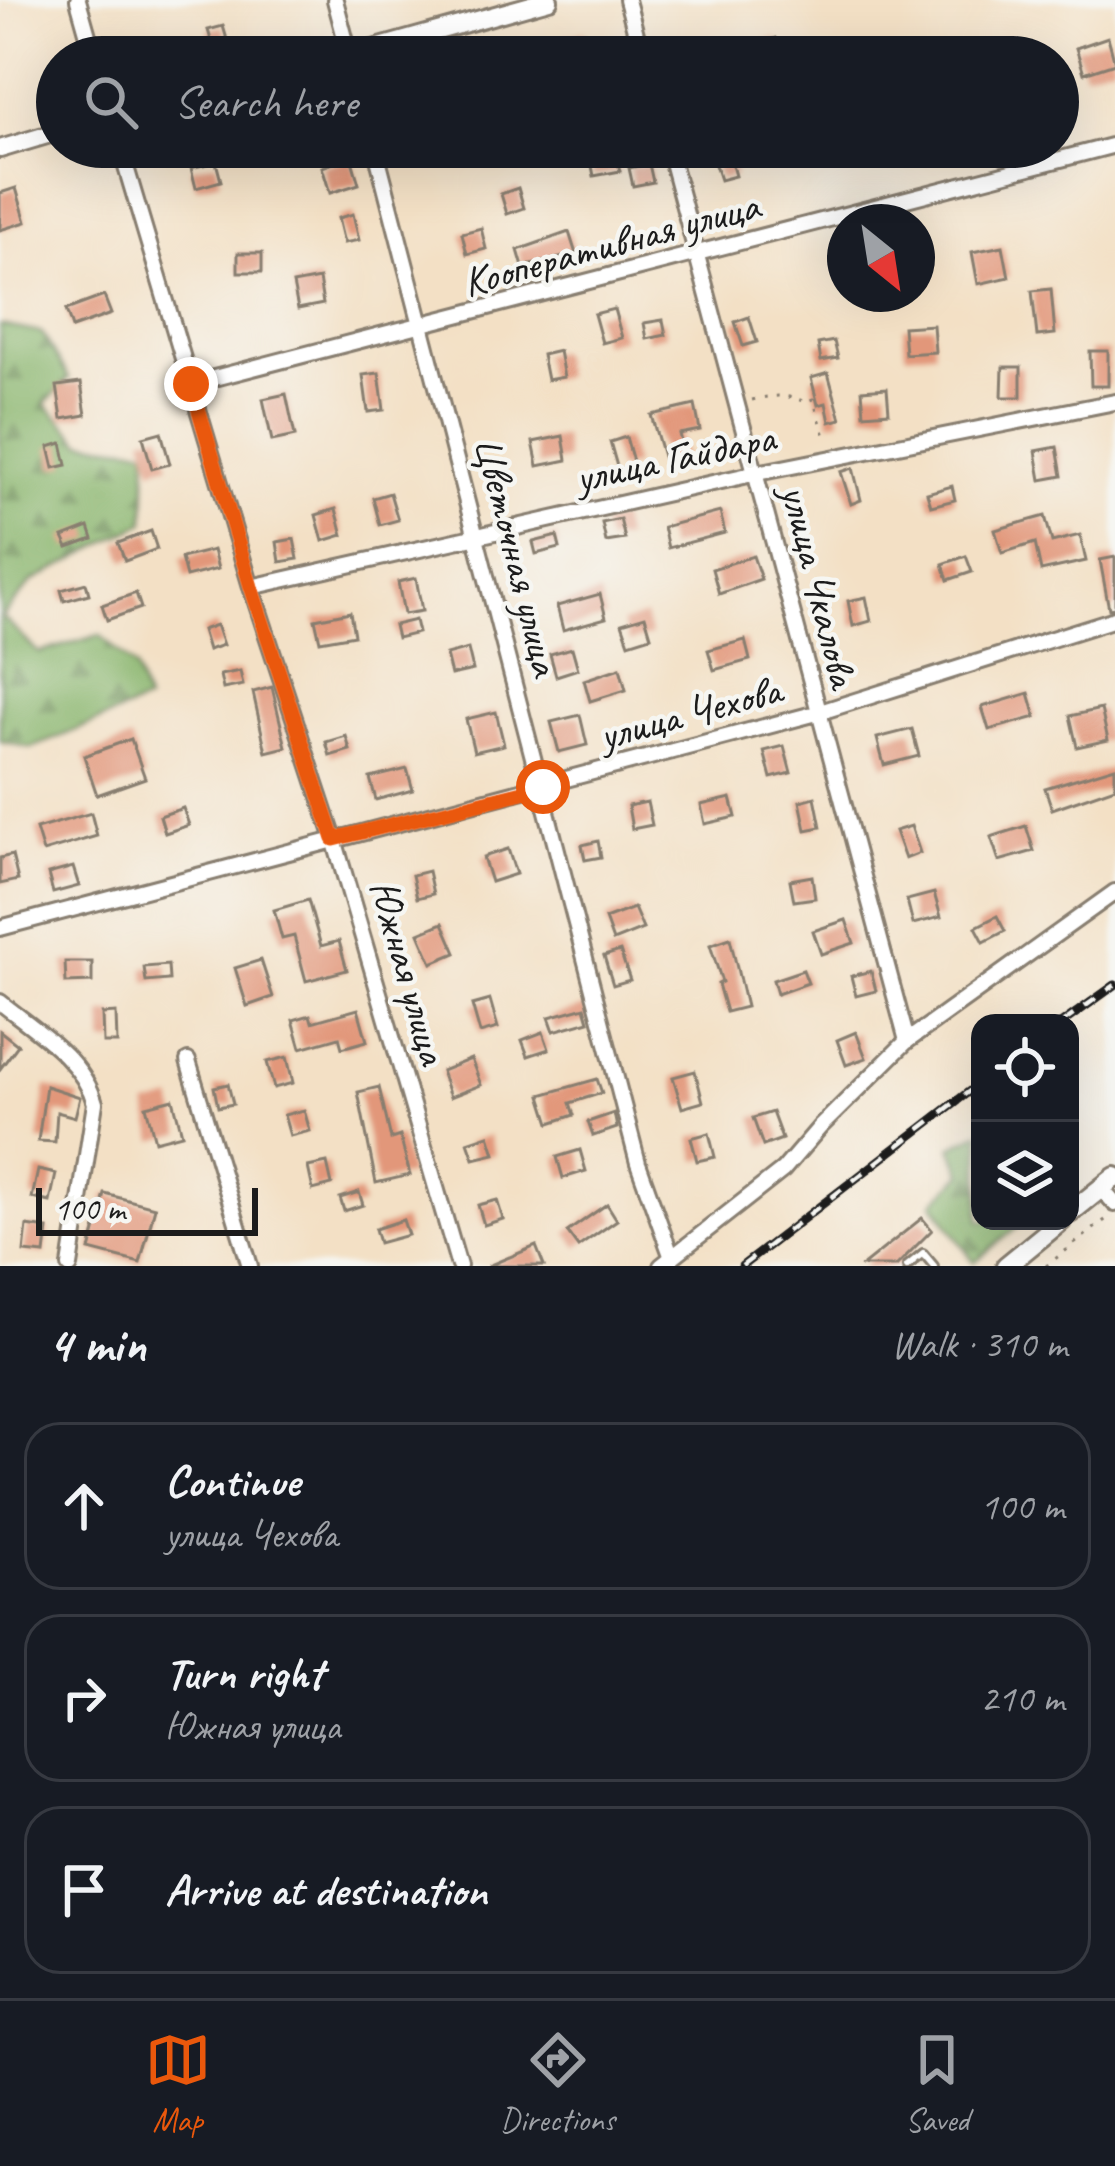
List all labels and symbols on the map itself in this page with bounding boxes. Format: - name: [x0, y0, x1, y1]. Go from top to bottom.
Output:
- street label: Кооперативная улица: [457, 178, 767, 309]
- north arrow: [827, 204, 935, 312]
- route end: [164, 357, 218, 411]
- street label: улица Гайдара: [568, 410, 783, 506]
- street label: Цветочная улица: [462, 431, 573, 683]
- street label: улица Чкалова: [768, 477, 871, 696]
- street label: улица Чехова: [591, 662, 790, 763]
- route start: [516, 760, 570, 814]
- street label: Южная улица: [357, 874, 460, 1073]
- scale bar: [36, 1182, 258, 1235]

